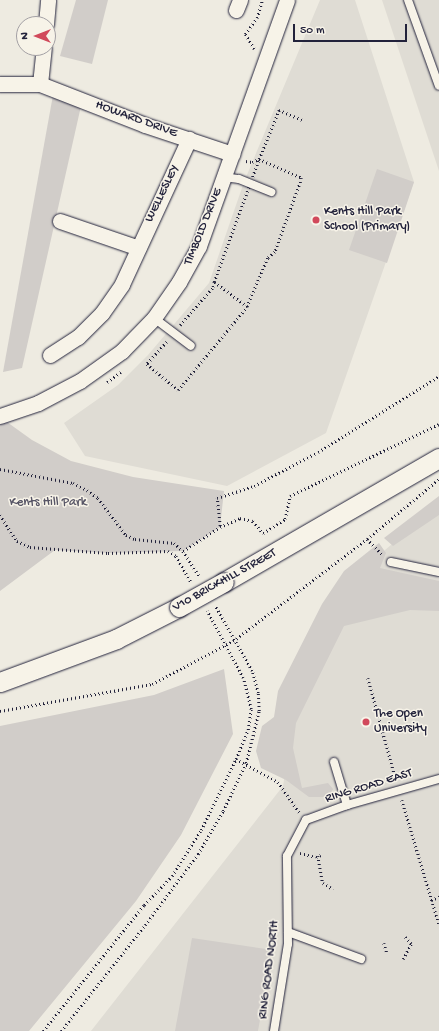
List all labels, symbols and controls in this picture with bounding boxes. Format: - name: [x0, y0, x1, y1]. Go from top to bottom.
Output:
- north arrow: [16, 16, 56, 56]
- scale bar: [295, 16, 409, 42]
- text: 50 m: [300, 24, 325, 38]
- text: N: [19, 32, 31, 40]
- street label: HOWARD DRIVE: [93, 98, 179, 142]
- street label: WELLESLEY: [142, 163, 184, 225]
- street label: TIMBOLD DRIVE: [181, 186, 227, 268]
- place label: Kents Hill Park School (Primary): [324, 205, 410, 236]
- marker: Kents Hill Park School (Primary): [311, 215, 321, 225]
- park label: Kents Hill Park: [9, 495, 87, 511]
- street label: V10 BRICKHILL STREET: [171, 546, 279, 616]
- place label: The Open University: [374, 707, 427, 738]
- marker: The Open University: [361, 717, 371, 727]
- street label: RING ROAD EAST: [324, 766, 414, 808]
- street label: RING ROAD NORTH: [256, 920, 284, 1020]

